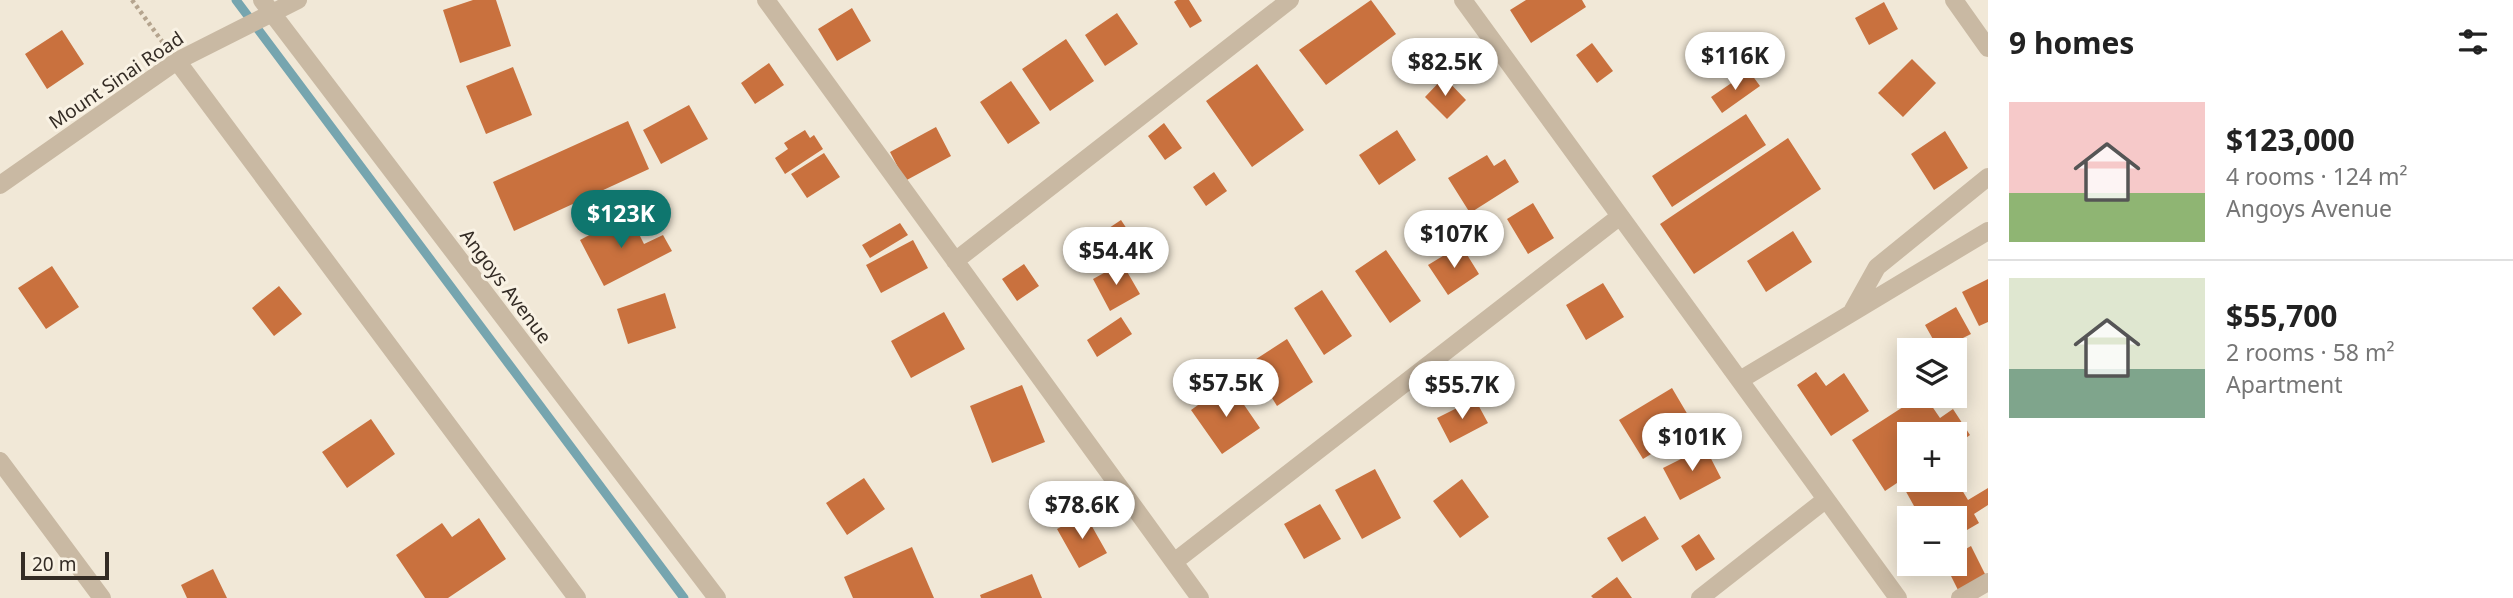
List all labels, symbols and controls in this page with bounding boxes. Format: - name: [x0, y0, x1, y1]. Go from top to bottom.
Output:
- text: 9 homes: [2009, 22, 2134, 63]
- icon: filters: [2454, 23, 2492, 61]
- street label: Mount Sinai Road: [44, 25, 188, 135]
- pin: $116K: [1686, 32, 1784, 92]
- pin: $82.5K: [1388, 38, 1502, 98]
- text: $116K: [1701, 39, 1769, 71]
- text: $82.5K: [1408, 45, 1482, 77]
- text: $123,000: [2226, 119, 2355, 160]
- icon: home: [2065, 130, 2149, 214]
- text: 4 rooms · 124 m²: [2226, 160, 2408, 192]
- pin: $123K: [572, 190, 670, 250]
- text: Angoys Avenue: [2226, 192, 2392, 224]
- text: $123K: [587, 197, 655, 229]
- pin: $107K: [1405, 210, 1503, 270]
- text: $107K: [1420, 217, 1488, 249]
- street label: Angoys Avenue: [454, 223, 558, 349]
- pin: $54.4K: [1059, 228, 1173, 287]
- text: $54.4K: [1079, 234, 1153, 266]
- text: $55,700: [2226, 295, 2338, 336]
- icon: home: [2065, 306, 2149, 390]
- text: 2 rooms · 58 m²: [2226, 336, 2395, 368]
- map controls: [1897, 338, 1967, 576]
- button: layers: [1897, 338, 1967, 408]
- pin: $57.5K: [1169, 360, 1283, 419]
- pin: $55.7K: [1405, 362, 1519, 421]
- text: $57.5K: [1189, 366, 1263, 398]
- text: $55.7K: [1425, 368, 1499, 400]
- text: Apartment: [2226, 368, 2343, 400]
- pin: $101K: [1643, 414, 1741, 473]
- text: $101K: [1658, 420, 1726, 452]
- button: +: [1897, 422, 1967, 492]
- pin: $78.6K: [1025, 482, 1139, 541]
- text: $78.6K: [1045, 488, 1119, 520]
- button: −: [1897, 506, 1967, 576]
- scale bar: [21, 549, 108, 581]
- text: 20 m: [32, 551, 76, 577]

